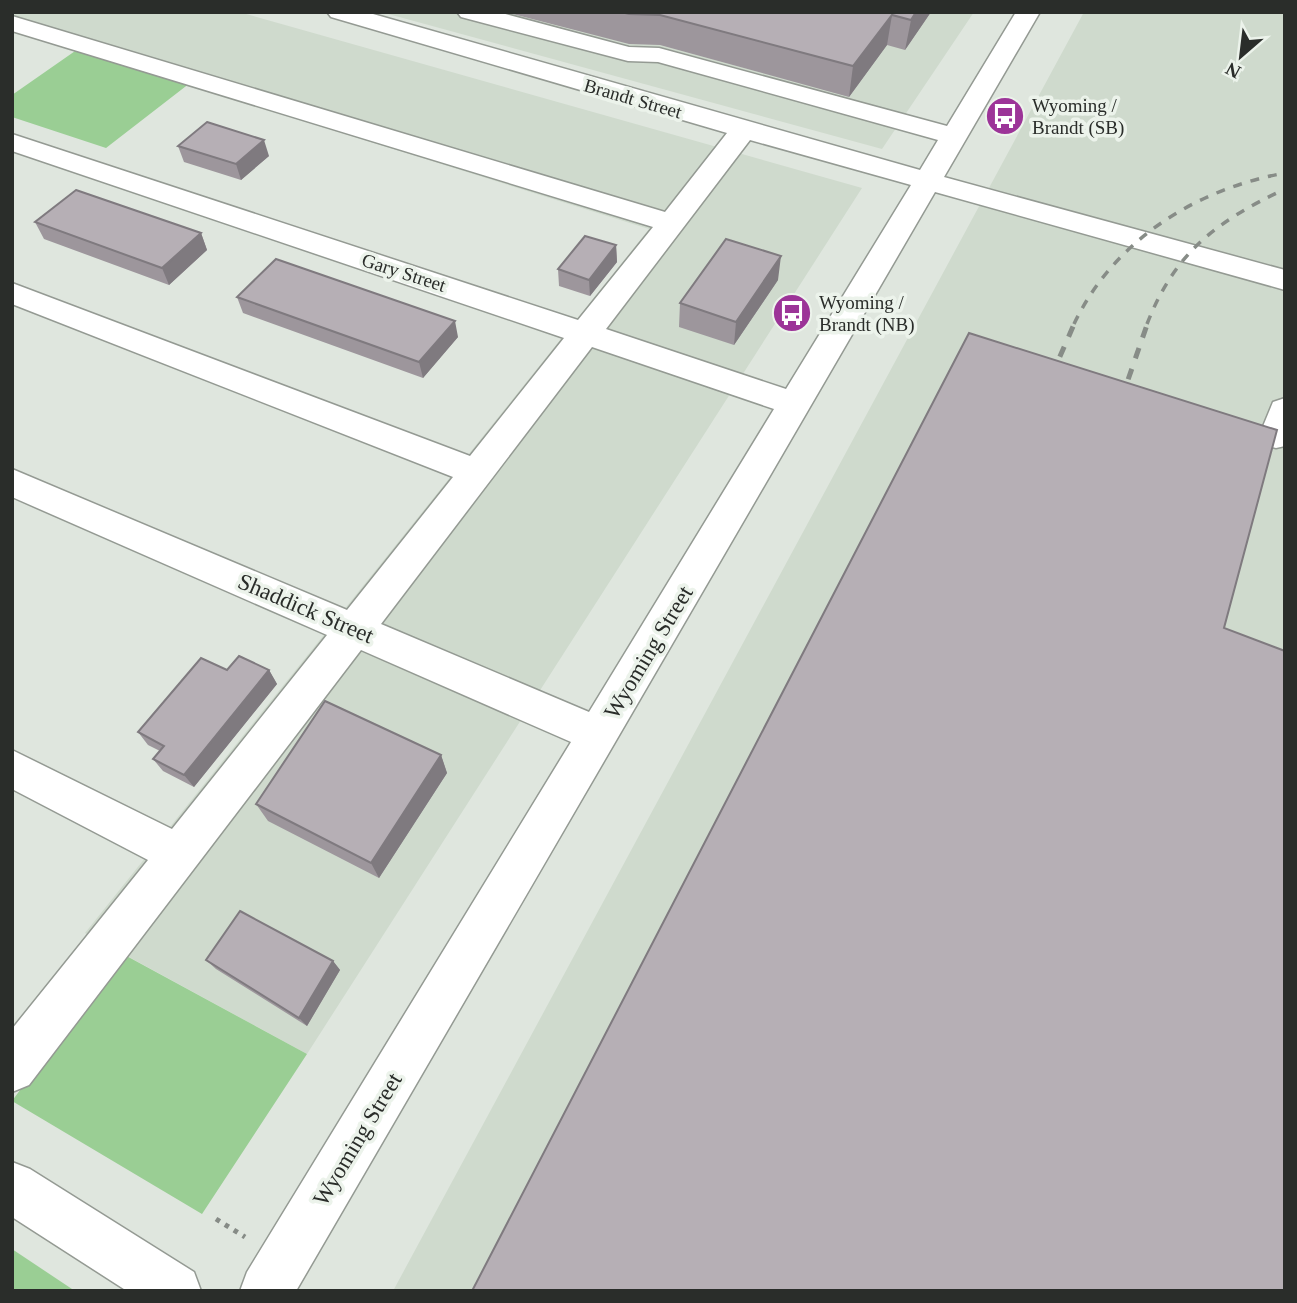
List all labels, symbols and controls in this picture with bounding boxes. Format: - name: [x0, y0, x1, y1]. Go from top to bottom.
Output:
- north arrow: [1206, 21, 1276, 91]
- text: N: [1222, 58, 1244, 83]
- street label: Brandt Street: [582, 74, 685, 123]
- bus stop icon: Wyoming / Brandt (SB): [984, 95, 1026, 137]
- place label: Wyoming / Brandt (SB): [1032, 95, 1124, 139]
- street label: Gary Street: [359, 249, 449, 296]
- bus stop icon: Wyoming / Brandt (NB): [771, 292, 813, 334]
- place label: Wyoming / Brandt (NB): [819, 292, 915, 336]
- street label: Shaddick Street: [234, 569, 378, 649]
- street label: Wyoming Street: [599, 581, 698, 723]
- street label: Wyoming Street: [308, 1068, 407, 1210]

